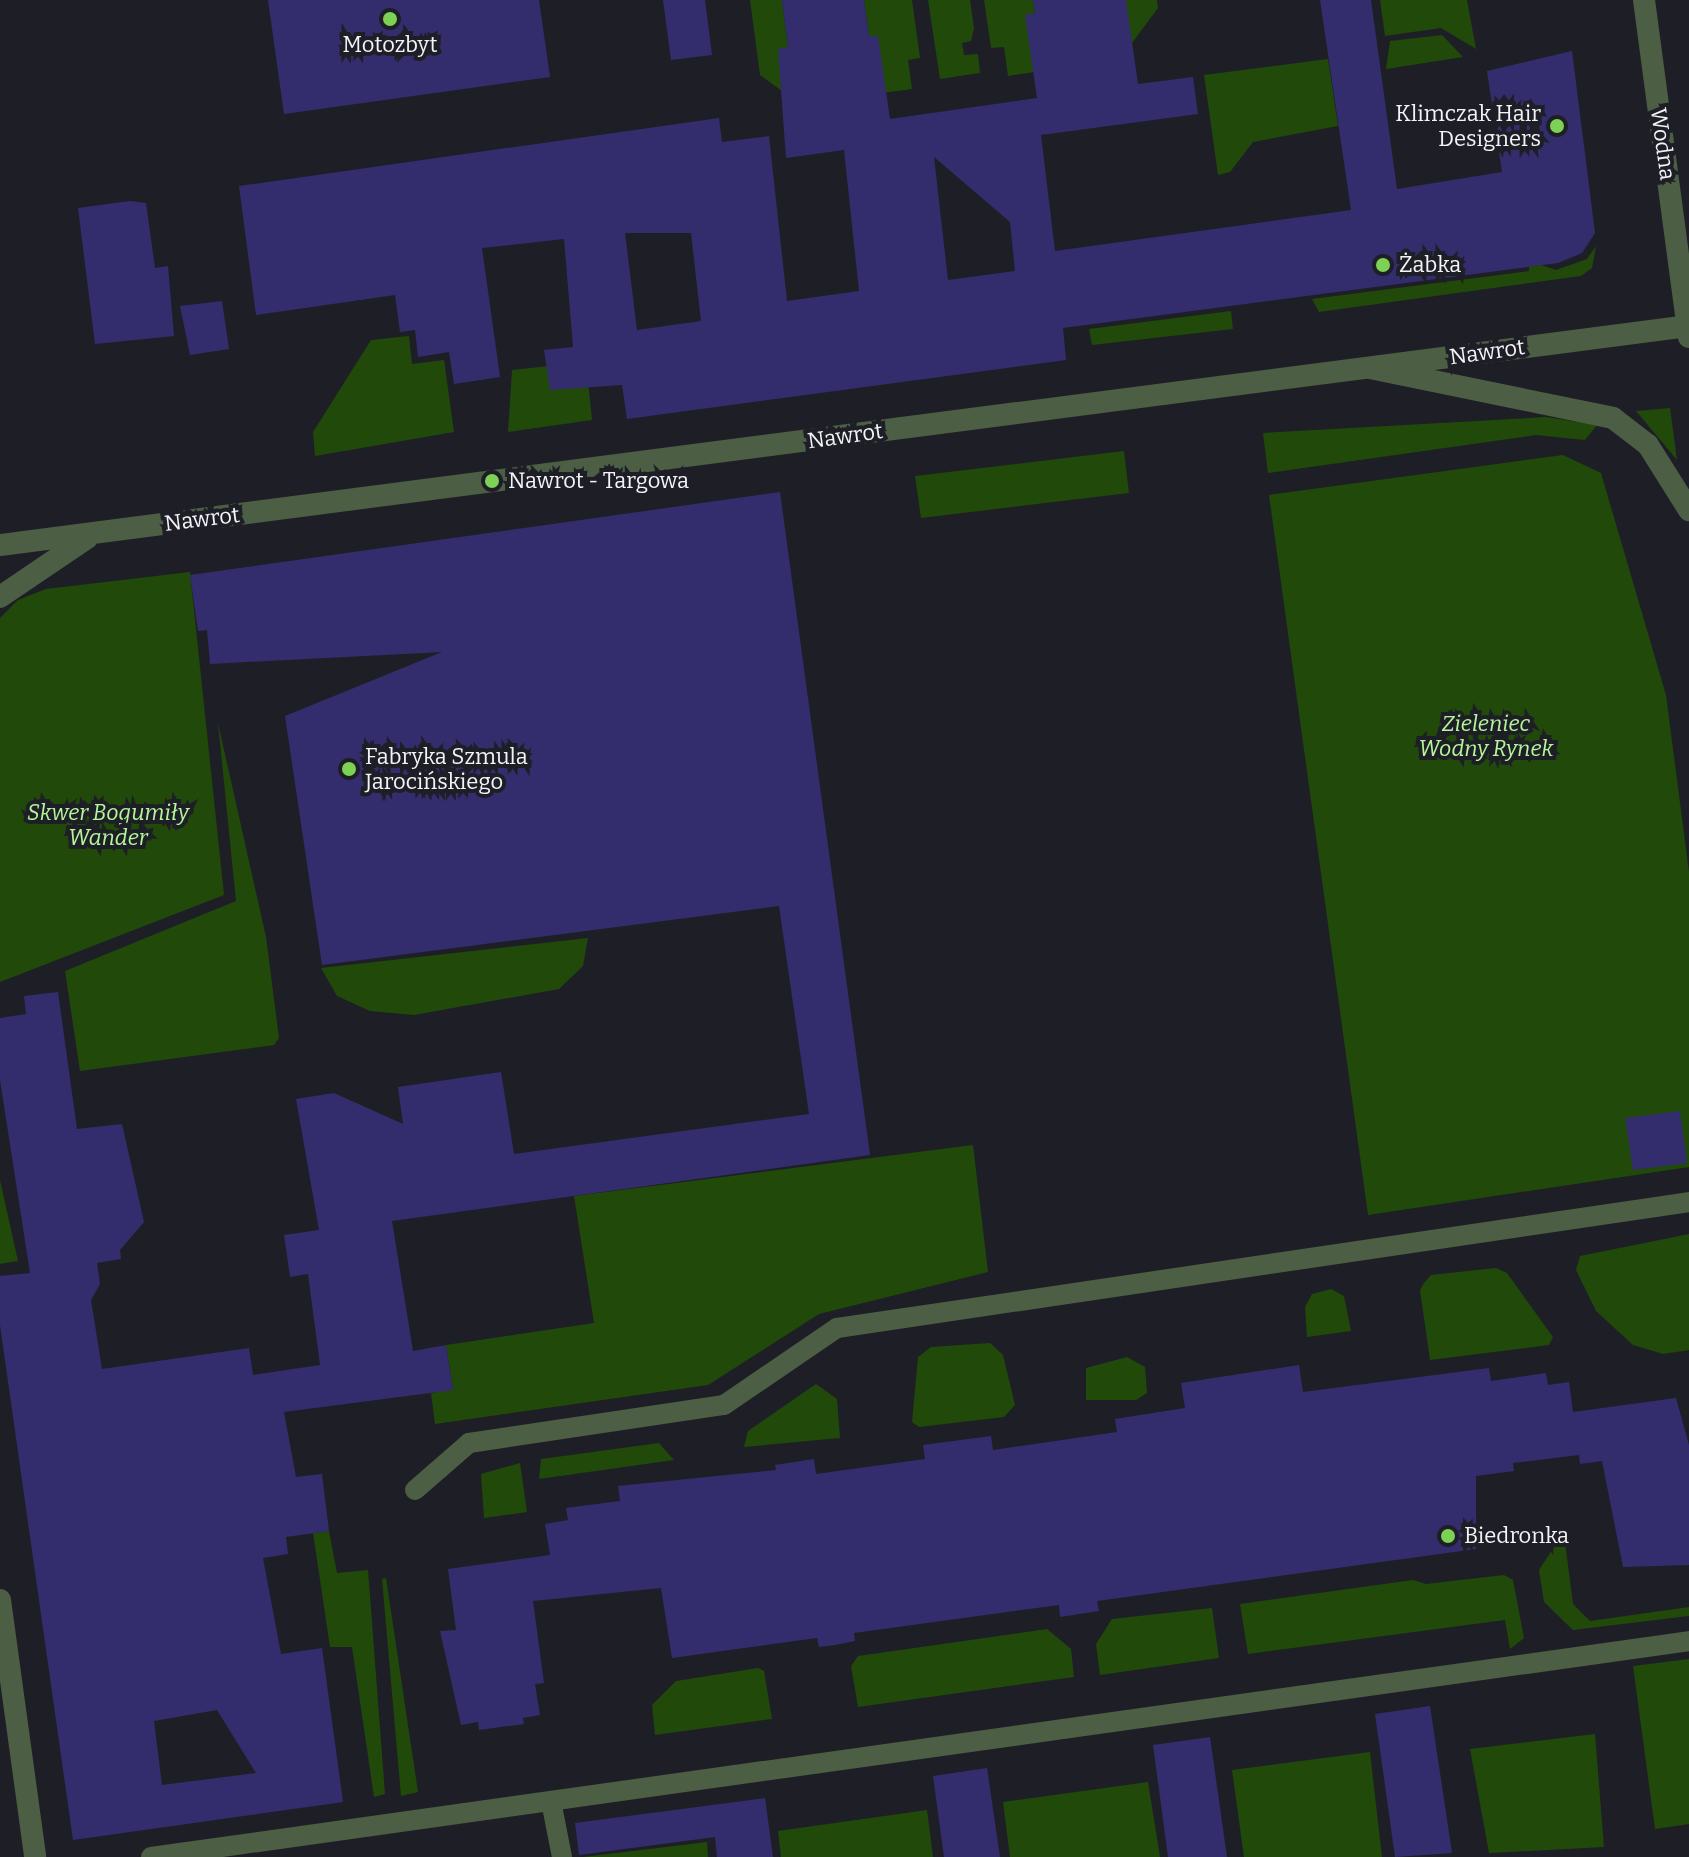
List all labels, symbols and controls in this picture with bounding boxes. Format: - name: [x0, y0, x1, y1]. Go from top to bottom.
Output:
- marker: Motozbyt: [381, 10, 399, 28]
- place label: Motozbyt: [343, 32, 437, 58]
- place label: Klimczak Hair Designers: [1395, 100, 1541, 152]
- street label: Wodna: [1645, 106, 1681, 182]
- marker: Klimczak Hair Designers: [1548, 117, 1566, 135]
- place label: Żabka: [1399, 252, 1461, 278]
- marker: Żabka: [1374, 256, 1392, 274]
- street label: Nawrot: [1448, 334, 1526, 370]
- street label: Nawrot: [806, 418, 884, 454]
- place label: Nawrot - Targowa: [508, 468, 689, 494]
- marker: Nawrot - Targowa: [483, 472, 501, 490]
- street label: Nawrot: [163, 501, 241, 537]
- park label: Zieleniec Wodny Rynek: [1419, 710, 1553, 762]
- place label: Fabryka Szmula Jarocińskiego: [365, 743, 528, 794]
- marker: Fabryka Szmula Jarocińskiego: [340, 760, 358, 778]
- park label: Skwer Bogumiły Wander: [27, 799, 189, 850]
- place label: Biedronka: [1464, 1523, 1569, 1549]
- marker: Biedronka: [1439, 1527, 1457, 1545]

